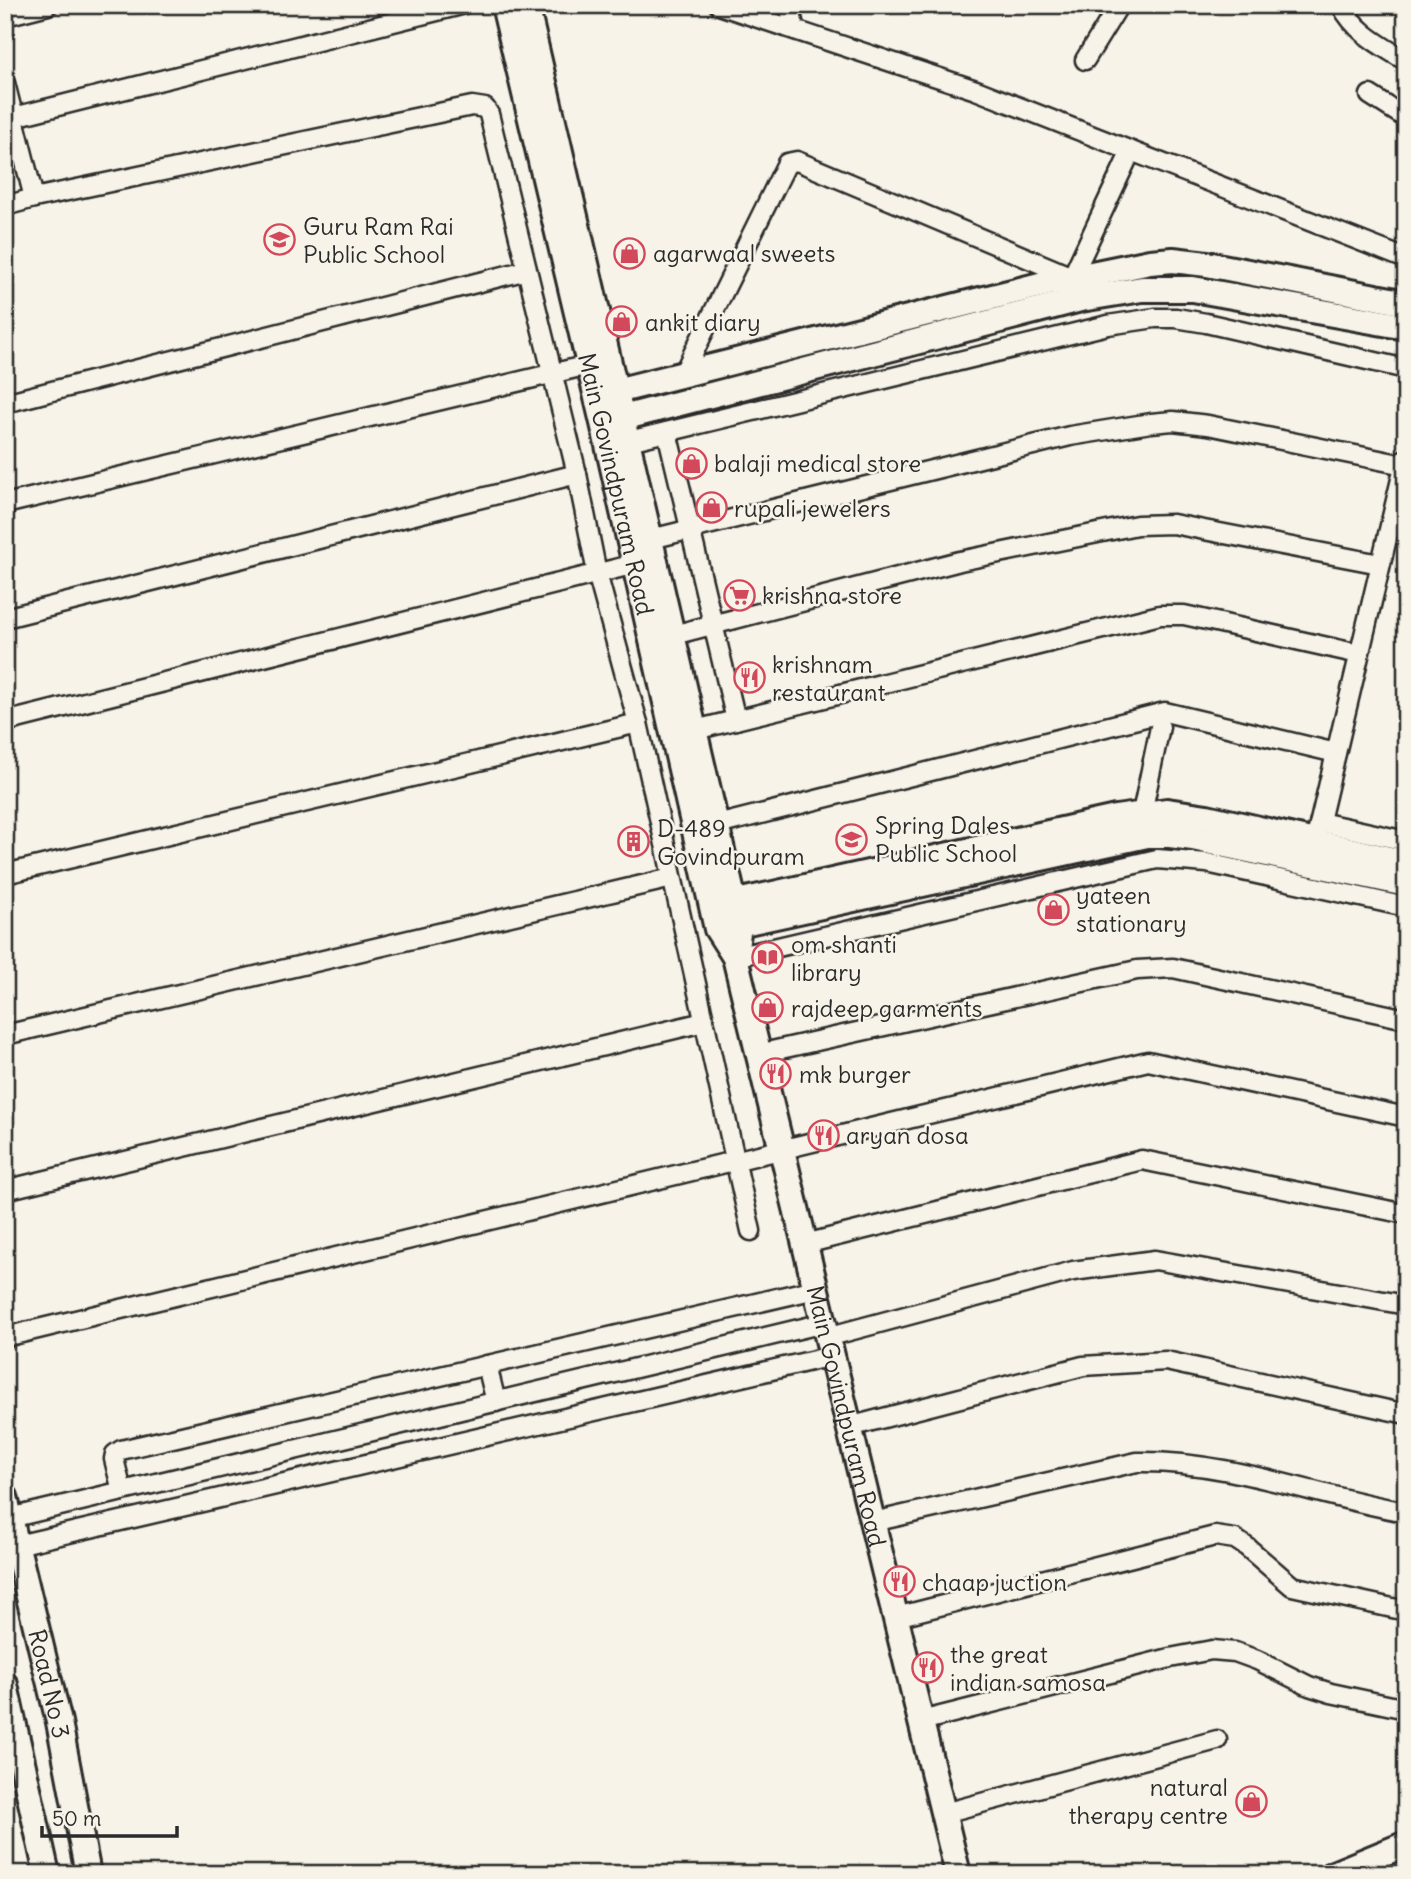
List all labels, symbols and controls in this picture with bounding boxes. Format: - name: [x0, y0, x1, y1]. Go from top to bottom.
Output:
- place label: Guru Ram Rai Public School: [303, 211, 454, 269]
- school or university icon: Guru Ram Rai Public School: [263, 223, 297, 257]
- shop icon: agarwaal sweets: [613, 236, 647, 270]
- place label: agarwaal sweets: [653, 238, 835, 268]
- shop icon: ankit diary: [605, 305, 639, 339]
- place label: ankit diary: [645, 307, 761, 337]
- street label: Main Govindpuram Road: [572, 350, 661, 618]
- shop icon: balaji medical store: [674, 446, 708, 480]
- place label: balaji medical store: [714, 448, 921, 478]
- shop icon: rupali jewelers: [694, 491, 728, 525]
- place label: rupali jewelers: [734, 493, 891, 523]
- supermarket icon: krishna store: [722, 578, 756, 612]
- place label: krishna store: [762, 580, 902, 610]
- place label: krishnam restaurant: [772, 649, 886, 707]
- restaurant icon: krishnam restaurant: [732, 661, 766, 695]
- place label: Spring Dales Public School: [875, 810, 1017, 868]
- place label: D-489 Govindpuram: [657, 813, 805, 871]
- school or university icon: Spring Dales Public School: [835, 822, 869, 856]
- building icon: D-489 Govindpuram: [617, 825, 651, 859]
- place label: yateen stationary: [1076, 880, 1187, 938]
- shop icon: yateen stationary: [1036, 892, 1070, 926]
- place label: om shanti library: [791, 929, 897, 987]
- library icon: om shanti library: [751, 941, 785, 975]
- shop icon: rajdeep garments: [751, 991, 785, 1025]
- place label: rajdeep garments: [791, 993, 982, 1023]
- restaurant icon: mk burger: [759, 1057, 793, 1091]
- place label: mk burger: [799, 1059, 911, 1089]
- restaurant icon: aryan dosa: [806, 1118, 840, 1152]
- place label: aryan dosa: [846, 1120, 969, 1150]
- street label: Main Govindpuram Road: [800, 1282, 893, 1550]
- restaurant icon: chaap juction: [882, 1565, 916, 1599]
- place label: chaap juction: [922, 1567, 1067, 1597]
- street label: Road No 3: [22, 1626, 77, 1741]
- place label: the great indian samosa: [950, 1639, 1106, 1697]
- restaurant icon: the great indian samosa: [910, 1651, 944, 1685]
- place label: natural therapy centre: [1068, 1772, 1228, 1830]
- shop icon: natural therapy centre: [1234, 1784, 1268, 1818]
- scale bar: [42, 1795, 177, 1839]
- text: 50 m: [52, 1805, 101, 1832]

